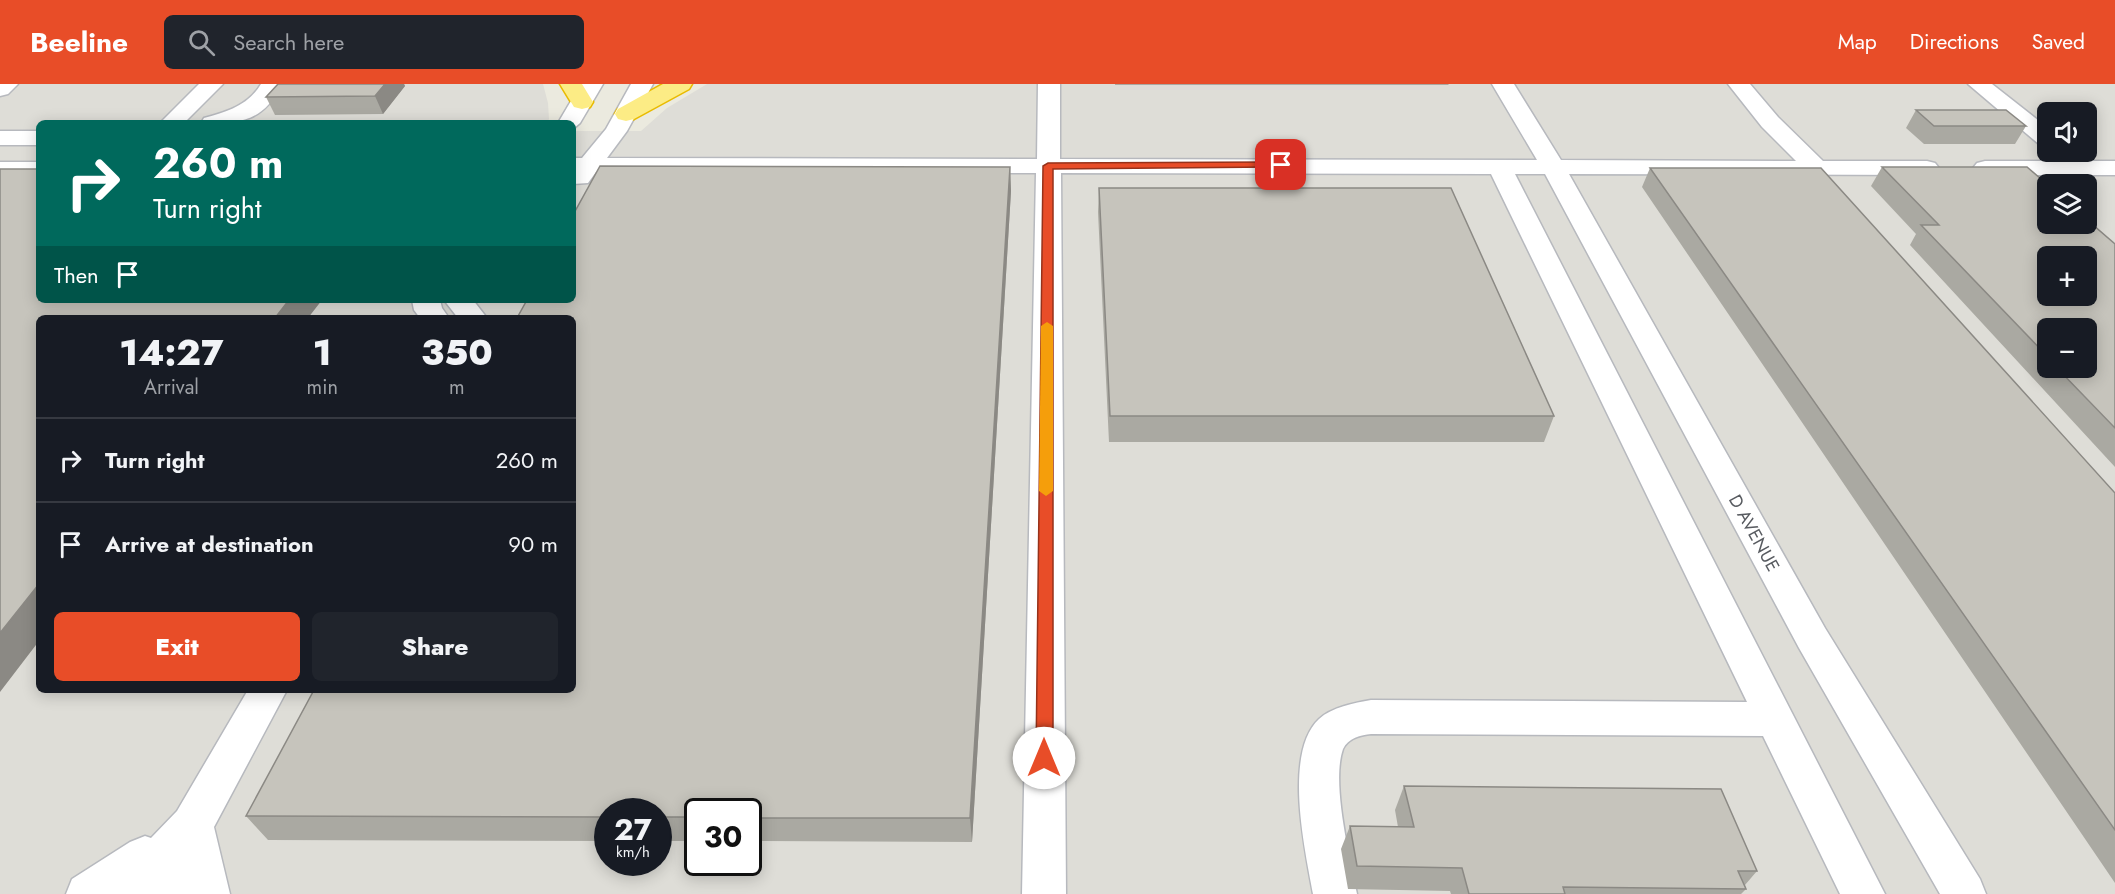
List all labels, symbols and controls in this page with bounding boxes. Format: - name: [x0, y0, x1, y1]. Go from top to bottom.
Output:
- search box: [164, 15, 584, 69]
- text: Beeline: [30, 22, 128, 63]
- icon: search: [185, 26, 218, 59]
- text: Search here: [233, 26, 344, 58]
- text: Map: [1838, 27, 1877, 57]
- text: Directions: [1910, 27, 1999, 57]
- text: Saved: [2032, 27, 2085, 57]
- map controls: [2037, 102, 2097, 378]
- button: sound: [2037, 102, 2097, 162]
- text: 260 m: [153, 133, 284, 194]
- pin: [1255, 139, 1306, 190]
- icon: right: [54, 144, 132, 222]
- icon: arrive: [1264, 148, 1297, 181]
- button: layers: [2037, 174, 2097, 234]
- text: Turn right: [153, 189, 261, 228]
- button: +: [2037, 246, 2097, 306]
- icon: arrive: [111, 258, 144, 291]
- text: Then: [54, 259, 99, 291]
- button: −: [2037, 318, 2097, 378]
- text: 14:27: [119, 326, 223, 378]
- text: 1: [313, 326, 332, 378]
- text: 350: [421, 326, 493, 378]
- text: Arrival: [144, 373, 199, 402]
- text: min: [307, 373, 338, 402]
- text: m: [449, 373, 465, 402]
- icon: right: [54, 444, 87, 477]
- text: Turn right: [105, 444, 205, 476]
- text: 260 m: [496, 444, 558, 476]
- street label: D AVENUE: [1722, 490, 1786, 576]
- icon: arrive: [54, 528, 87, 561]
- text: Arrive at destination: [105, 528, 314, 560]
- text: 90 m: [508, 528, 558, 560]
- button: Exit: [54, 612, 300, 681]
- button: Share: [312, 612, 558, 681]
- position arrow: [1012, 726, 1076, 790]
- speed limit sign: 30: [684, 798, 762, 876]
- text: 27: [614, 808, 652, 851]
- text: km/h: [616, 841, 650, 863]

